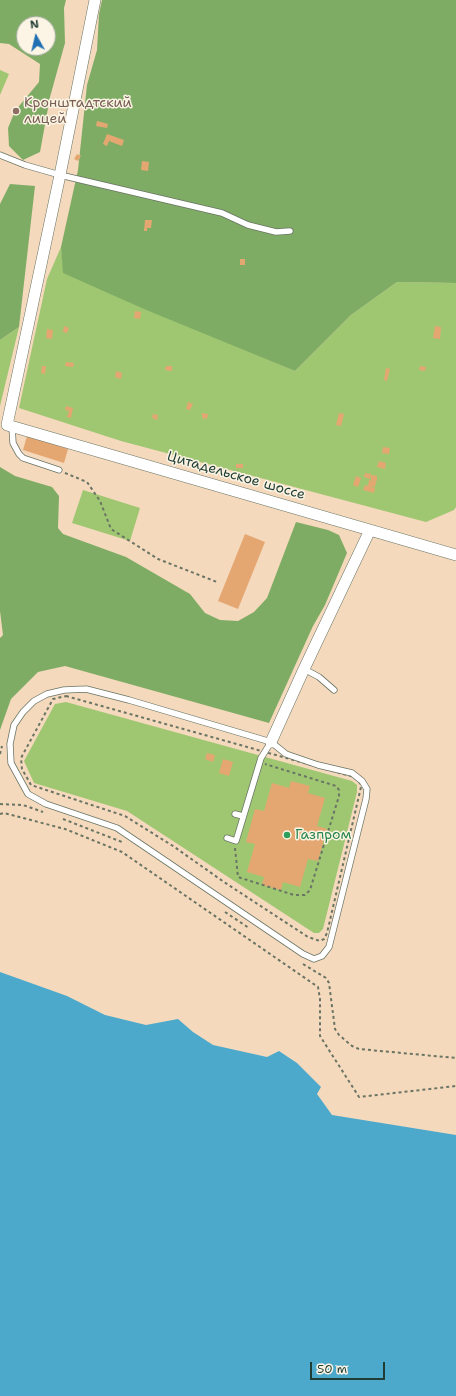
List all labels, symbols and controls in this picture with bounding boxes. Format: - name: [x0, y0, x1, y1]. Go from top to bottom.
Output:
- north arrow: [16, 16, 56, 56]
- text: N: [29, 17, 40, 33]
- place label: Кронштадтский лицей: [24, 95, 132, 128]
- marker: Кронштадтский лицей: [11, 106, 21, 116]
- street label: Цитадельское шоссе: [165, 448, 307, 504]
- place label: Газпром: [295, 827, 351, 843]
- marker: Газпром: [282, 830, 292, 840]
- scale bar: [312, 1354, 387, 1380]
- text: 50 m: [317, 1361, 347, 1377]

